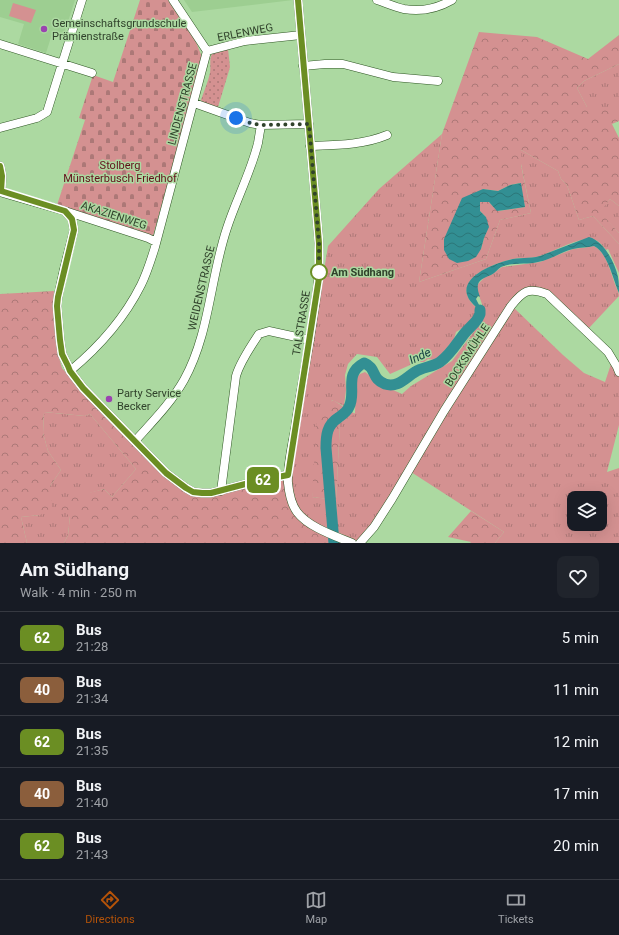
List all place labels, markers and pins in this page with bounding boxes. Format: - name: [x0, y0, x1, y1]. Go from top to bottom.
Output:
- place label: Gemeinschaftsgrundschule Prämienstraße: [52, 17, 187, 43]
- marker: Gemeinschaftsgrundschule Prämienstraße: [39, 24, 49, 34]
- marker: Am Südhang: [310, 263, 328, 281]
- place label: Am Südhang: [331, 266, 394, 279]
- place label: Party Service Becker: [117, 387, 181, 413]
- marker: Party Service Becker: [104, 394, 114, 404]

